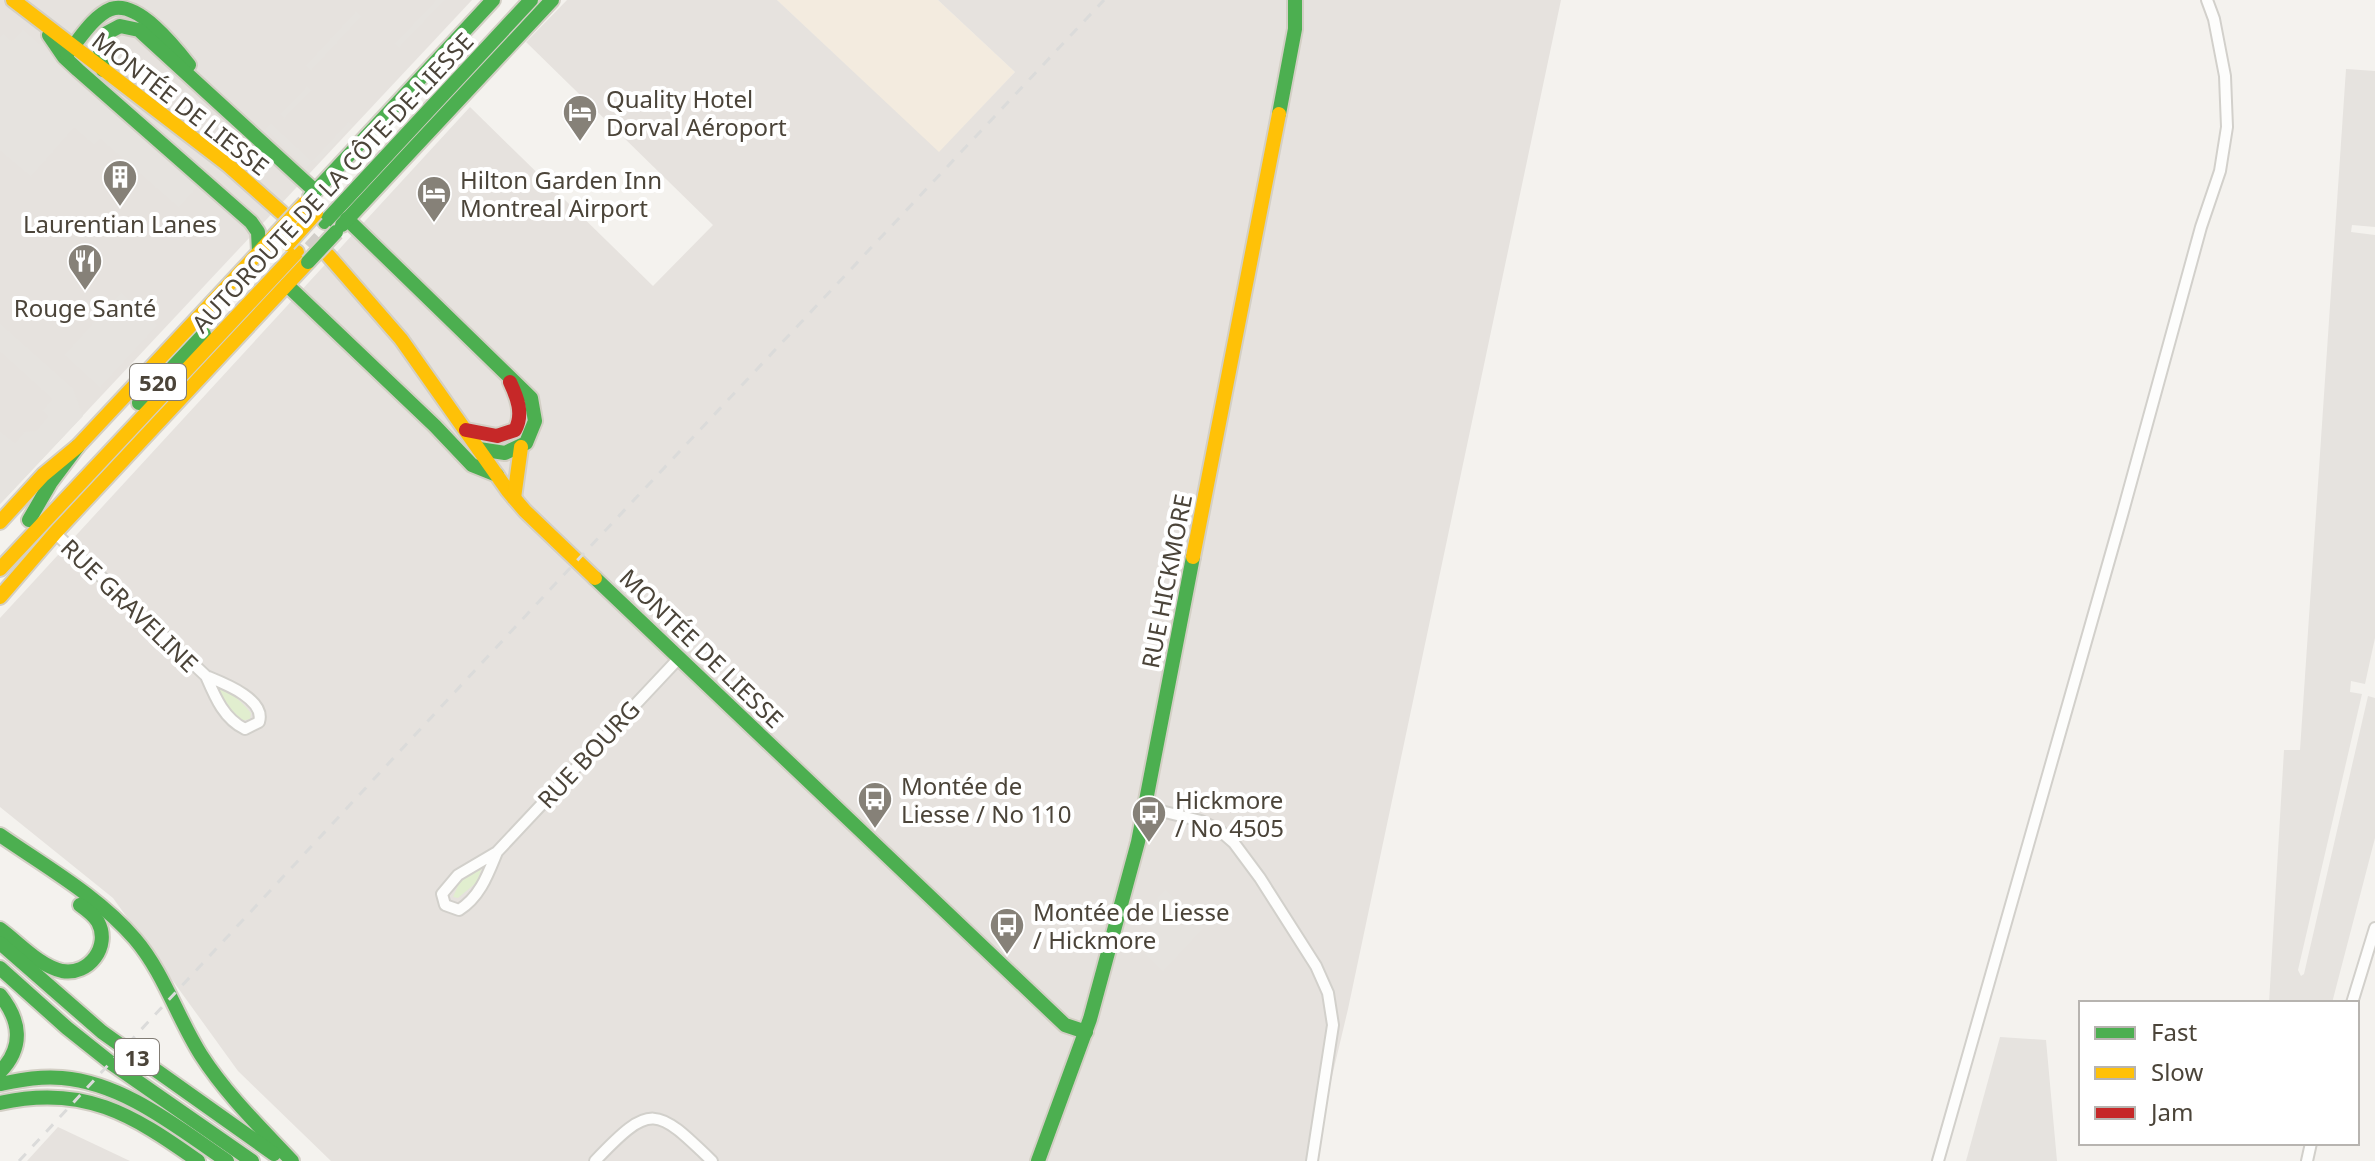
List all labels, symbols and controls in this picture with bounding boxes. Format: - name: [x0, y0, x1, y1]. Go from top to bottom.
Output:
- street label: MONTÉE DE LIESSE: [86, 24, 276, 182]
- street label: AUTOROUTE DE LA CÔTE-DE-LIESSE: [184, 25, 480, 339]
- place label: Quality Hotel Dorval Aéroport: [606, 82, 787, 143]
- hotel icon: Quality Hotel Dorval Aéroport: [561, 93, 599, 143]
- building icon: Laurentian Lanes: [101, 158, 139, 208]
- place label: Hilton Garden Inn Montreal Airport: [460, 163, 662, 224]
- hotel icon: Hilton Garden Inn Montreal Airport: [415, 174, 453, 224]
- place label: Laurentian Lanes: [23, 207, 217, 240]
- restaurant icon: Rouge Santé: [66, 242, 104, 292]
- place label: Rouge Santé: [14, 291, 156, 324]
- road number: 520: [130, 364, 186, 400]
- street label: RUE HICKMORE: [1133, 491, 1199, 671]
- street label: RUE GRAVELINE: [54, 531, 206, 679]
- street label: MONTÉE DE LIESSE: [613, 561, 791, 735]
- street label: RUE BOURG: [529, 693, 647, 815]
- place label: Montée de Liesse / No 110: [901, 769, 1071, 830]
- bus stop icon: Montée de Liesse / No 110: [856, 780, 894, 830]
- place label: Hickmore / No 4505: [1175, 783, 1284, 844]
- bus stop icon: Hickmore / No 4505: [1130, 794, 1168, 844]
- place label: Montée de Liesse / Hickmore: [1033, 895, 1229, 956]
- bus stop icon: Montée de Liesse / Hickmore: [988, 906, 1026, 956]
- legend: [2079, 1001, 2359, 1145]
- text: Fast: [2151, 1015, 2197, 1048]
- road number: 13: [115, 1039, 159, 1075]
- text: Slow: [2151, 1055, 2203, 1088]
- text: Jam: [2149, 1095, 2193, 1128]

